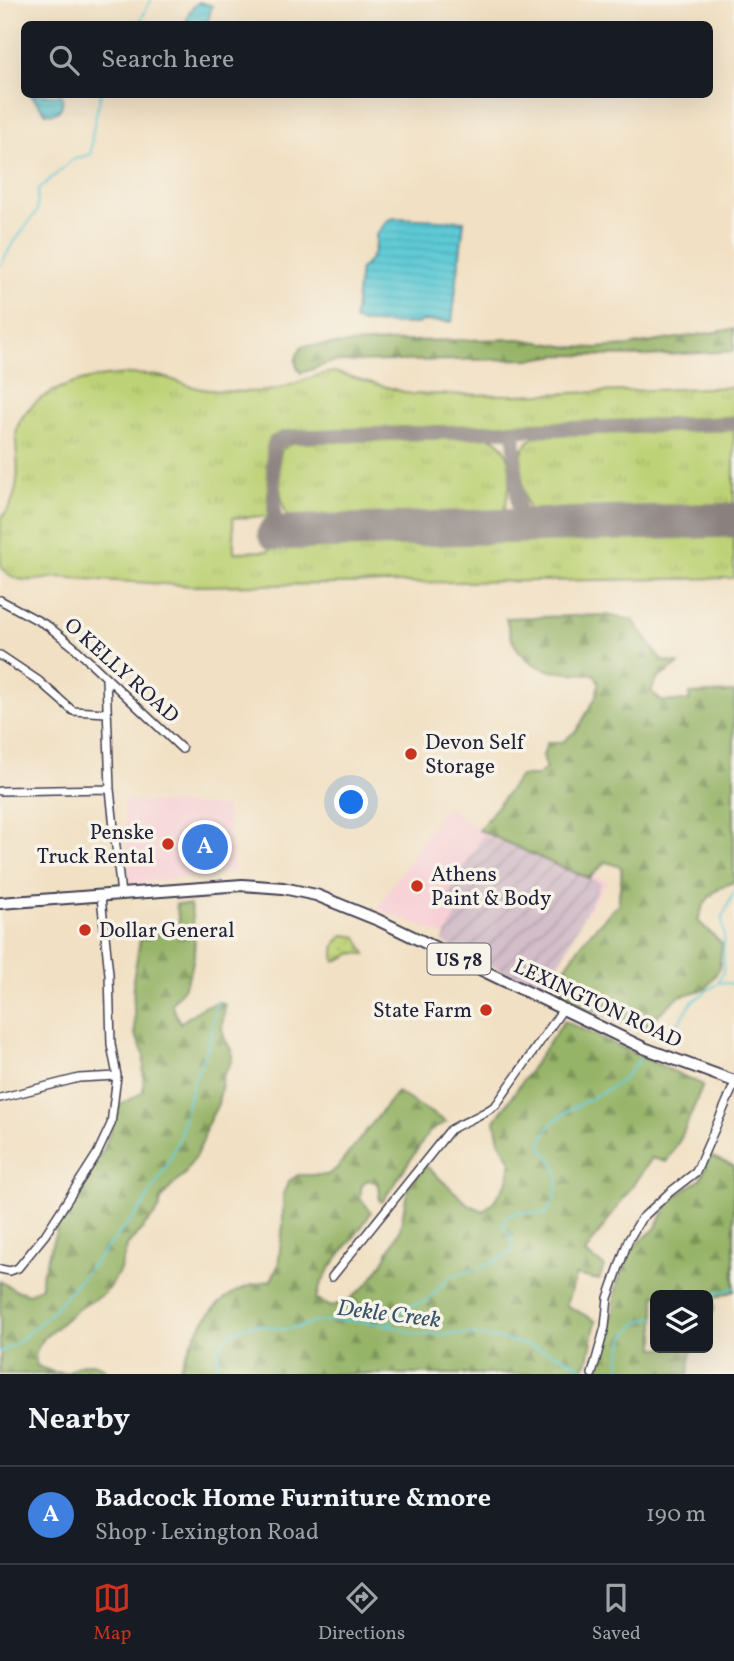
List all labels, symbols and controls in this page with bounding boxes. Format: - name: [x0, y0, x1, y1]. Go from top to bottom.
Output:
- search box: [21, 21, 713, 98]
- icon: search: [45, 41, 83, 79]
- text: Search here: [101, 42, 234, 78]
- street label: O KELLY ROAD: [57, 612, 185, 731]
- place label: Devon Self Storage: [425, 729, 526, 782]
- marker: Devon Self Storage: [403, 746, 419, 762]
- your location: [334, 785, 368, 819]
- place label: Penske Truck Rental: [37, 819, 154, 872]
- pin: A: [182, 821, 228, 873]
- marker: Penske Truck Rental: [160, 836, 176, 852]
- place label: Athens Paint & Body: [431, 861, 552, 914]
- marker: Athens Paint & Body: [409, 878, 425, 894]
- place label: Dollar General: [99, 917, 235, 946]
- marker: Dollar General: [77, 922, 93, 938]
- road number: US 78: [428, 944, 490, 974]
- street label: LEXINGTON ROAD: [509, 953, 686, 1056]
- place label: State Farm: [373, 997, 472, 1026]
- marker: State Farm: [478, 1002, 494, 1018]
- map controls: [650, 1290, 713, 1353]
- button: layers: [650, 1290, 713, 1353]
- water label: Dekle Creek: [335, 1293, 443, 1337]
- text: Nearby: [28, 1399, 130, 1441]
- text: Badcock Home Furniture &more: [95, 1481, 491, 1517]
- text: A: [43, 1499, 59, 1531]
- text: 190 m: [646, 1499, 706, 1531]
- text: Shop · Lexington Road: [95, 1517, 319, 1549]
- tab: Map: [93, 1579, 131, 1647]
- tab: Directions: [318, 1579, 405, 1647]
- tab: Saved: [592, 1579, 641, 1647]

